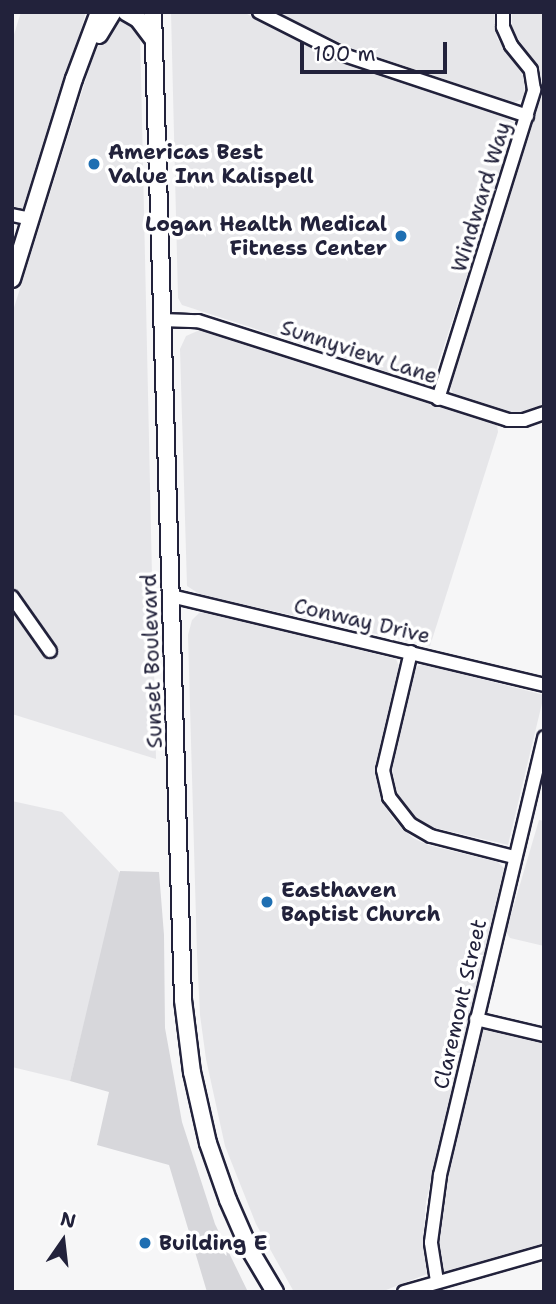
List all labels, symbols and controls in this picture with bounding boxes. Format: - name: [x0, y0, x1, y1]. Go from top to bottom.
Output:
- scale bar: [304, 28, 451, 72]
- text: 100 m: [313, 40, 376, 68]
- street label: Windward Way: [446, 119, 516, 275]
- place label: Americas Best Value Inn Kalispell: [108, 139, 314, 189]
- marker: Americas Best Value Inn Kalispell: [86, 156, 102, 172]
- place label: Logan Health Medical Fitness Center: [145, 211, 387, 261]
- marker: Logan Health Medical Fitness Center: [393, 228, 409, 244]
- street label: Sunnyview Lane: [277, 315, 441, 389]
- street label: Sunset Boulevard: [136, 573, 168, 749]
- street label: Conway Drive: [291, 593, 433, 649]
- place label: Easthaven Baptist Church: [281, 877, 441, 927]
- marker: Easthaven Baptist Church: [259, 894, 275, 910]
- street label: Claremont Street: [428, 917, 492, 1091]
- north arrow: [28, 1206, 98, 1276]
- text: N: [58, 1206, 79, 1234]
- place label: Building E: [159, 1230, 267, 1256]
- marker: Building E: [137, 1235, 153, 1251]

